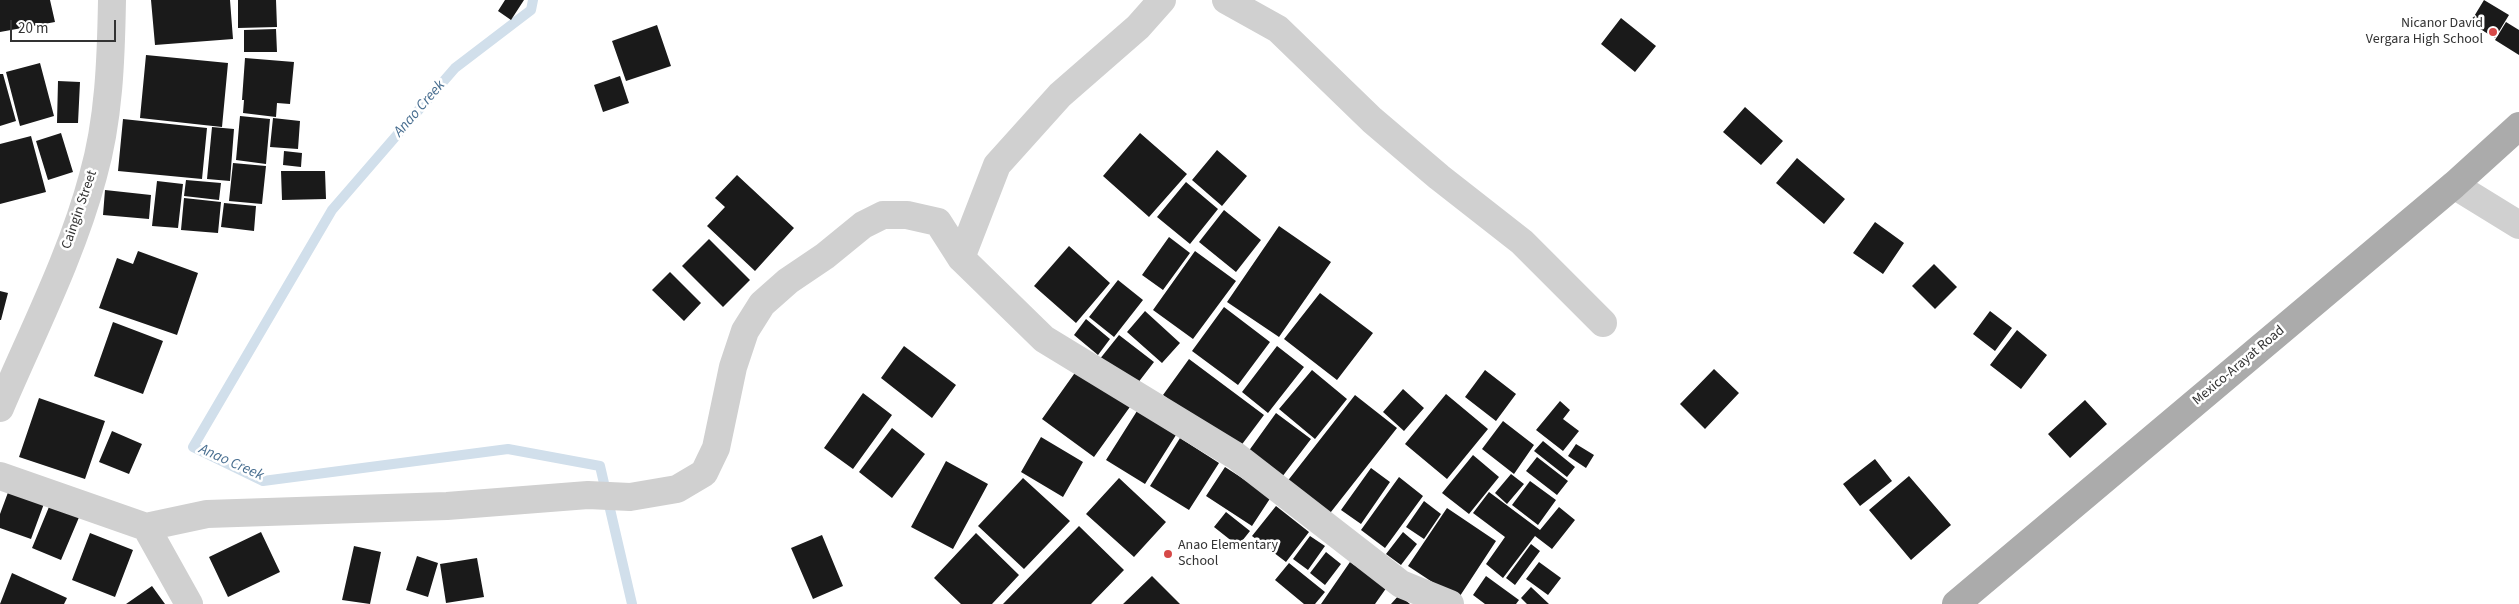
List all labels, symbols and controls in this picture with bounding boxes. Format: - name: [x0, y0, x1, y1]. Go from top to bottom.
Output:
- scale bar: [12, 10, 119, 42]
- place label: Nicanor David Vergara High School: [2366, 16, 2483, 48]
- text: 20 m: [18, 18, 48, 39]
- marker: Nicanor David Vergara High School: [2487, 26, 2499, 38]
- water label: Anao Creek: [391, 77, 449, 141]
- street label: Caingin Street: [59, 168, 101, 252]
- street label: Mexico-Arayat Road: [2190, 323, 2288, 409]
- water label: Anao Creek: [196, 441, 266, 485]
- place label: Anao Elementary School: [1178, 538, 1278, 570]
- marker: Anao Elementary School: [1162, 548, 1174, 560]

